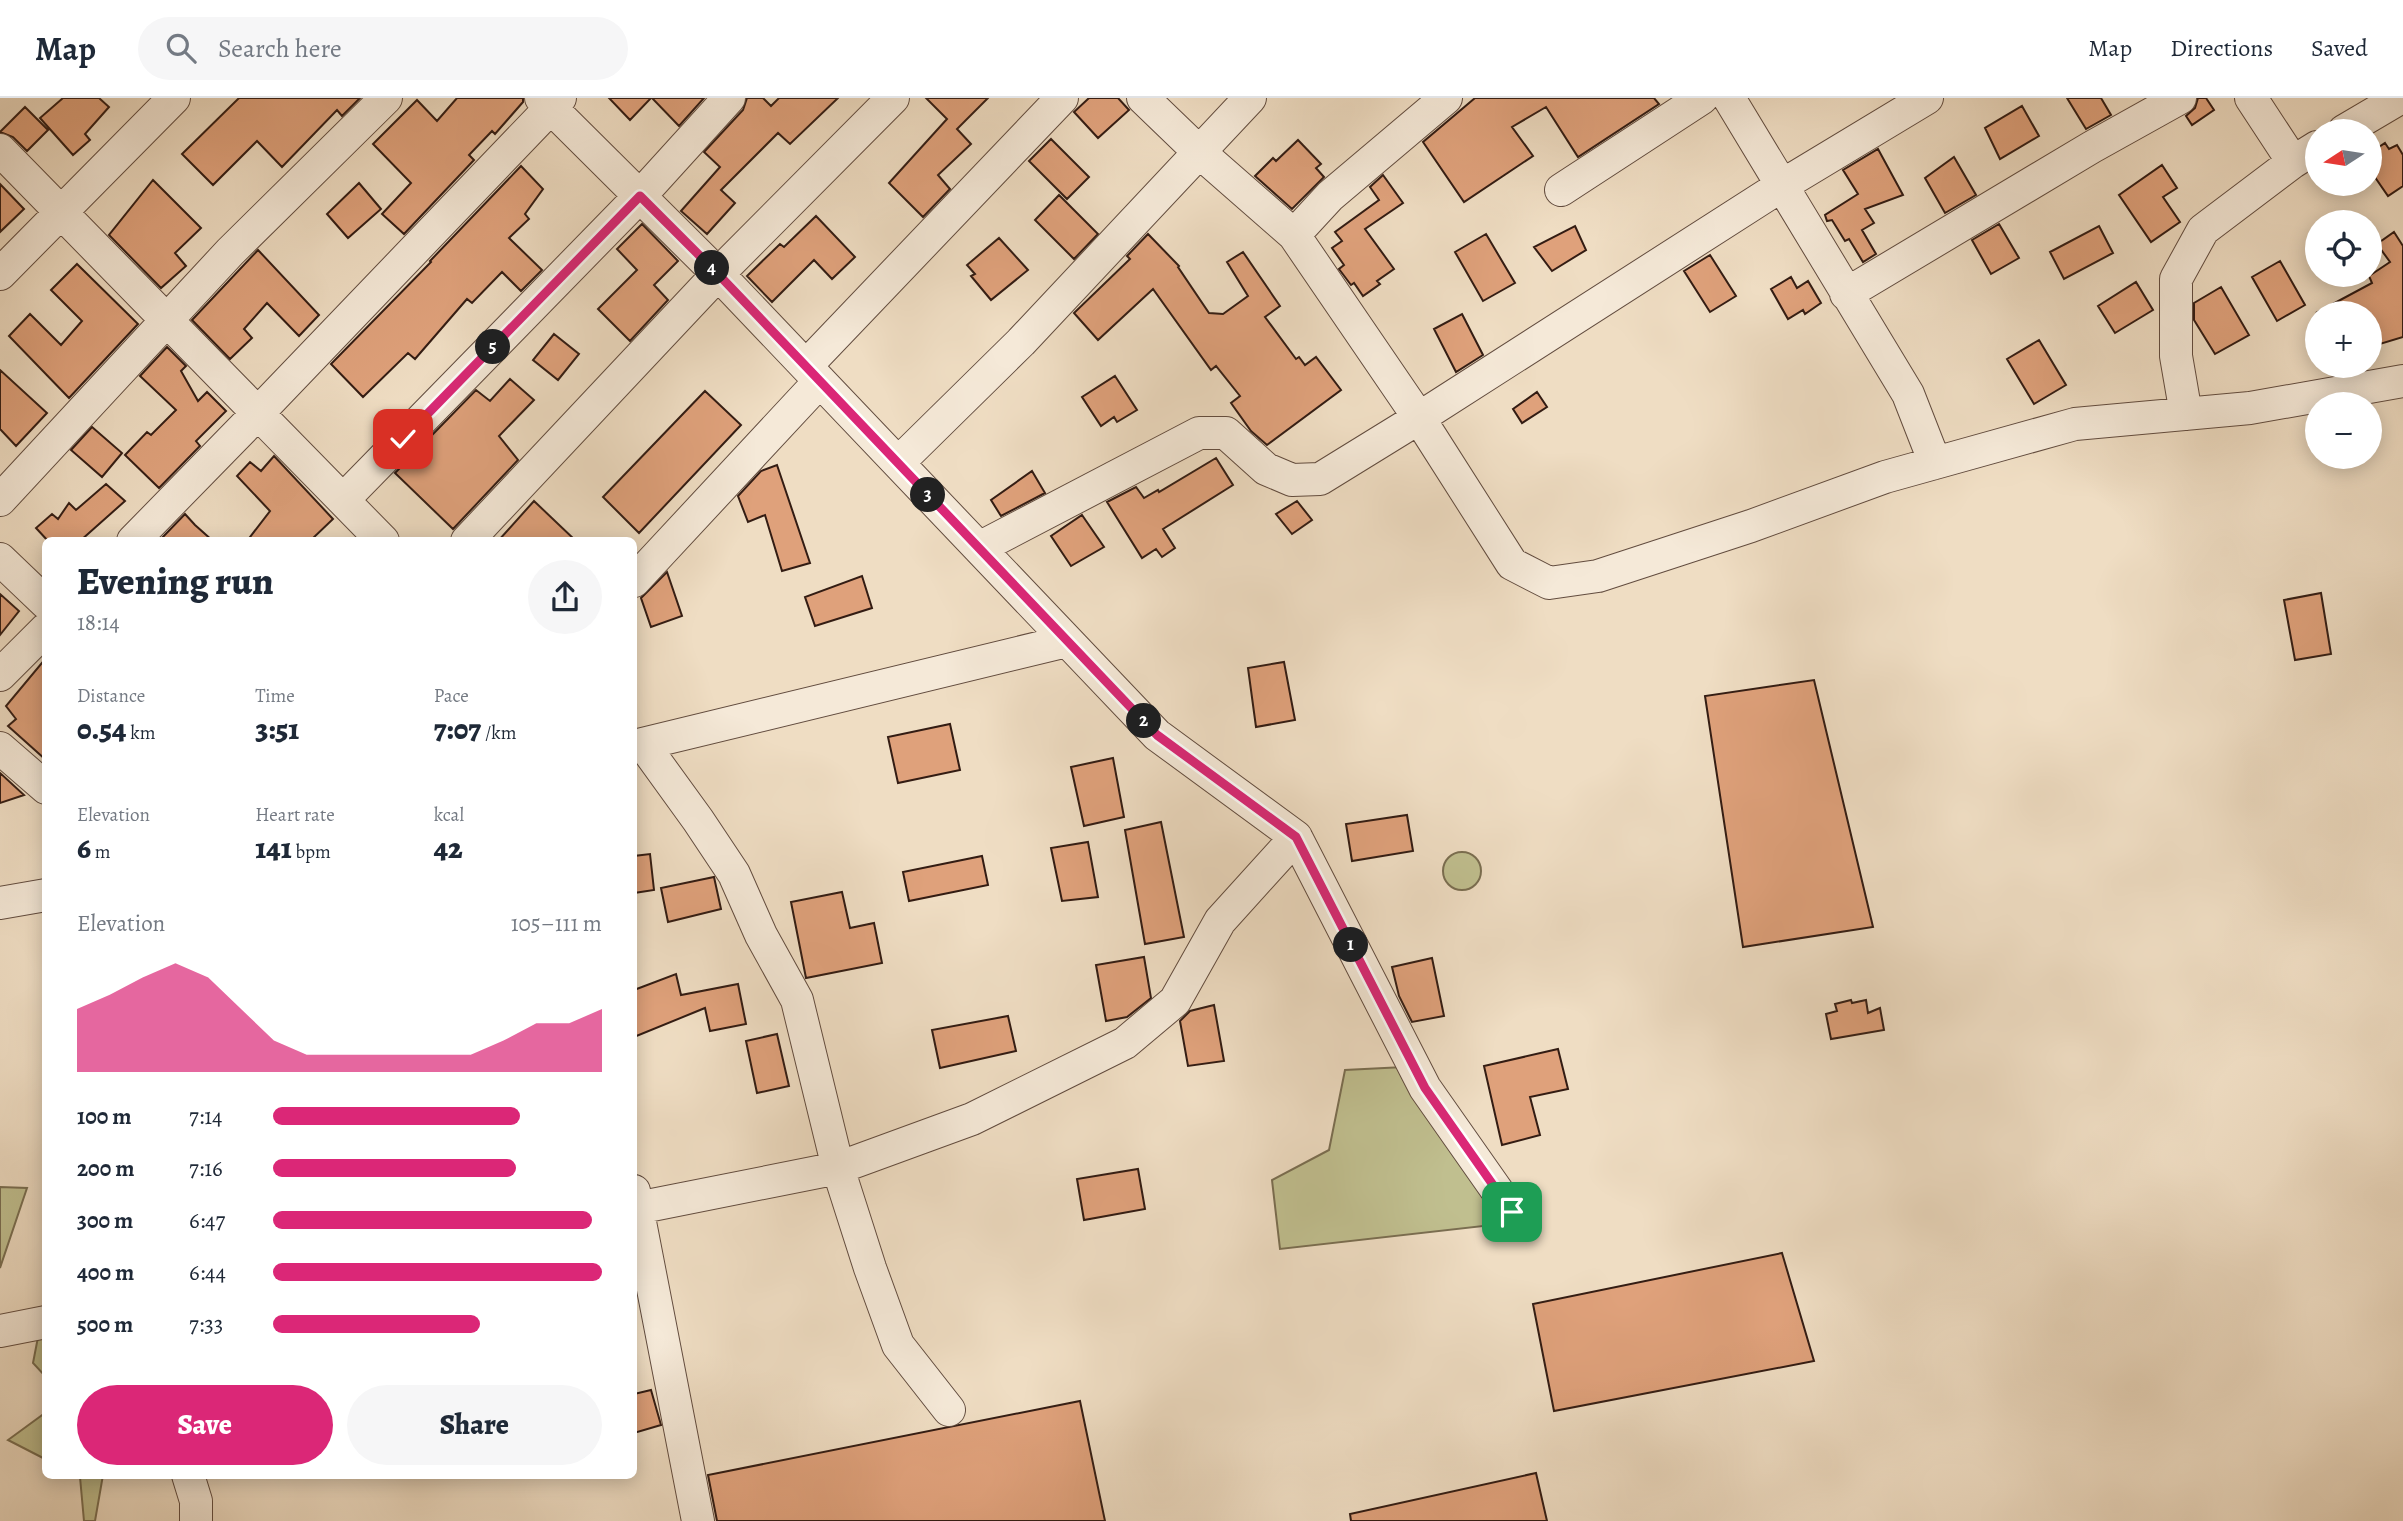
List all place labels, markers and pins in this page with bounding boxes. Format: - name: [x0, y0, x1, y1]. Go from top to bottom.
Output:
- pin: 4: [694, 250, 730, 286]
- pin: 5: [476, 330, 510, 364]
- pin: [373, 409, 433, 469]
- pin: 3: [911, 478, 946, 512]
- pin: 2: [1126, 704, 1162, 738]
- pin: 1: [1334, 928, 1368, 962]
- pin: [1482, 1182, 1542, 1242]

